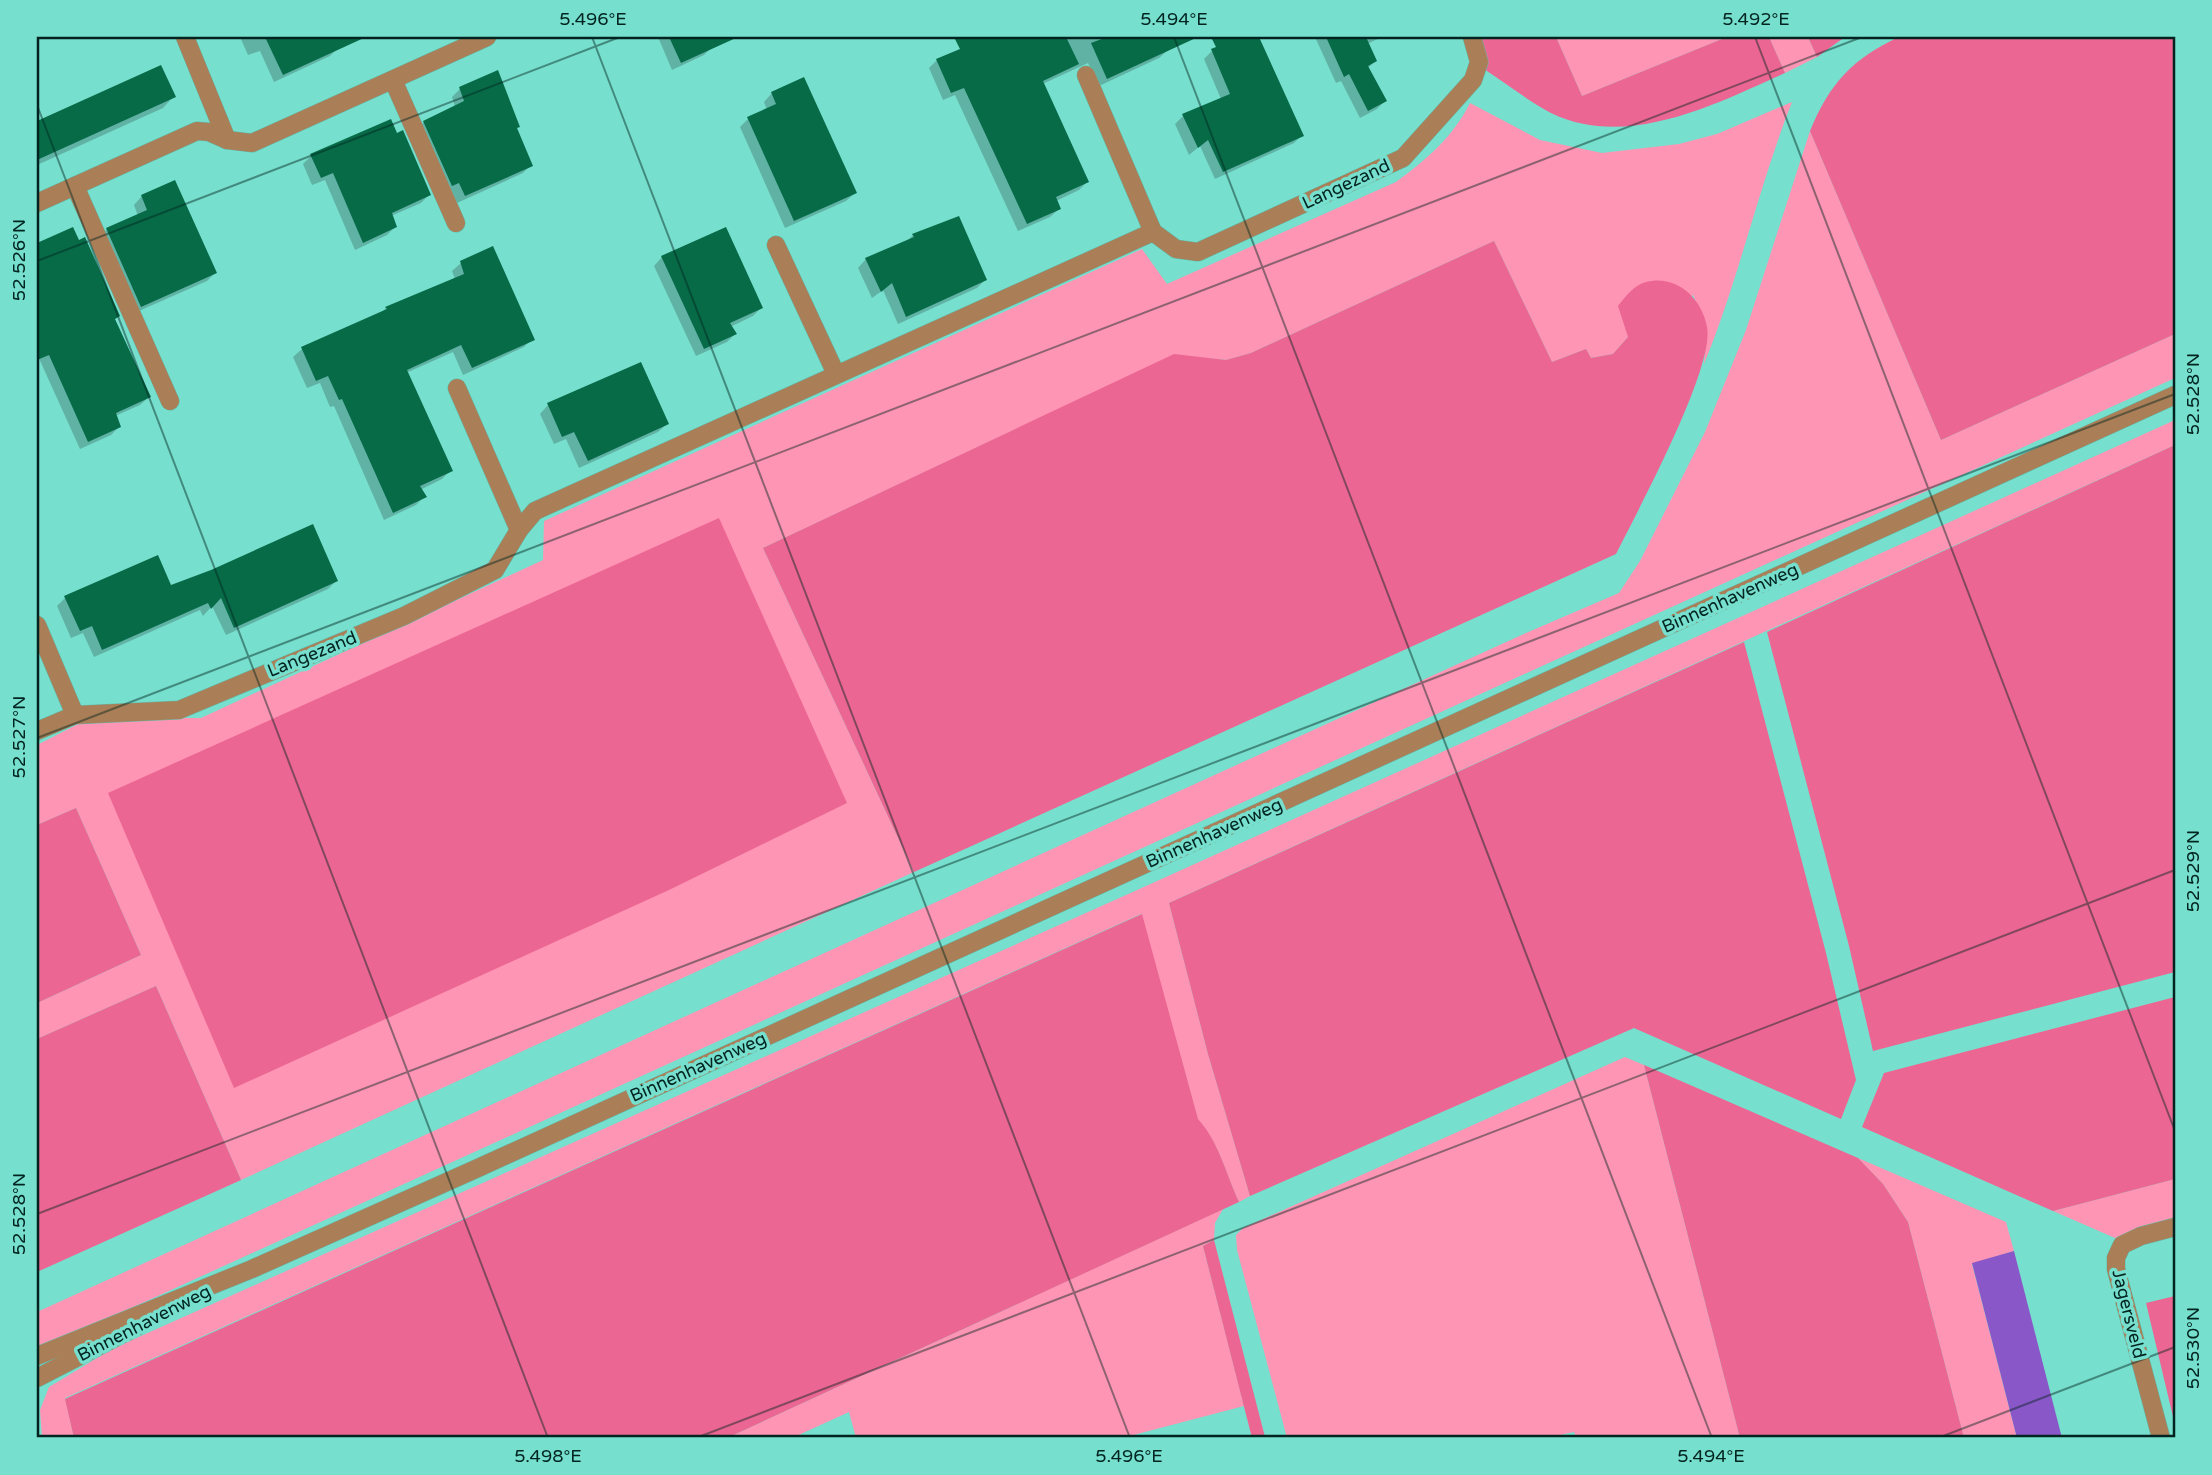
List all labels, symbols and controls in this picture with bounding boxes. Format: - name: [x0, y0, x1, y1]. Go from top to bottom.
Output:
- text: 5.496°E: [559, 8, 627, 30]
- text: 5.494°E: [1140, 8, 1208, 30]
- text: 5.492°E: [1722, 8, 1790, 30]
- street label: Langezand: [1299, 154, 1393, 214]
- text: 52.526°N: [8, 219, 30, 301]
- text: 52.528°N: [2182, 353, 2204, 435]
- street label: Binnenhavenweg: [1658, 558, 1802, 638]
- street label: Langezand: [264, 626, 360, 682]
- text: 52.527°N: [8, 696, 30, 778]
- street label: Binnenhavenweg: [1142, 793, 1286, 873]
- text: 52.529°N: [2182, 830, 2204, 912]
- street label: Binnenhavenweg: [626, 1027, 770, 1107]
- text: 52.528°N: [8, 1173, 30, 1255]
- street label: Jagersveld: [2107, 1267, 2151, 1361]
- street label: Binnenhavenweg: [74, 1280, 214, 1366]
- text: 52.530°N: [2182, 1307, 2204, 1389]
- text: 5.498°E: [514, 1445, 582, 1467]
- text: 5.496°E: [1095, 1445, 1163, 1467]
- text: 5.494°E: [1677, 1445, 1745, 1467]

